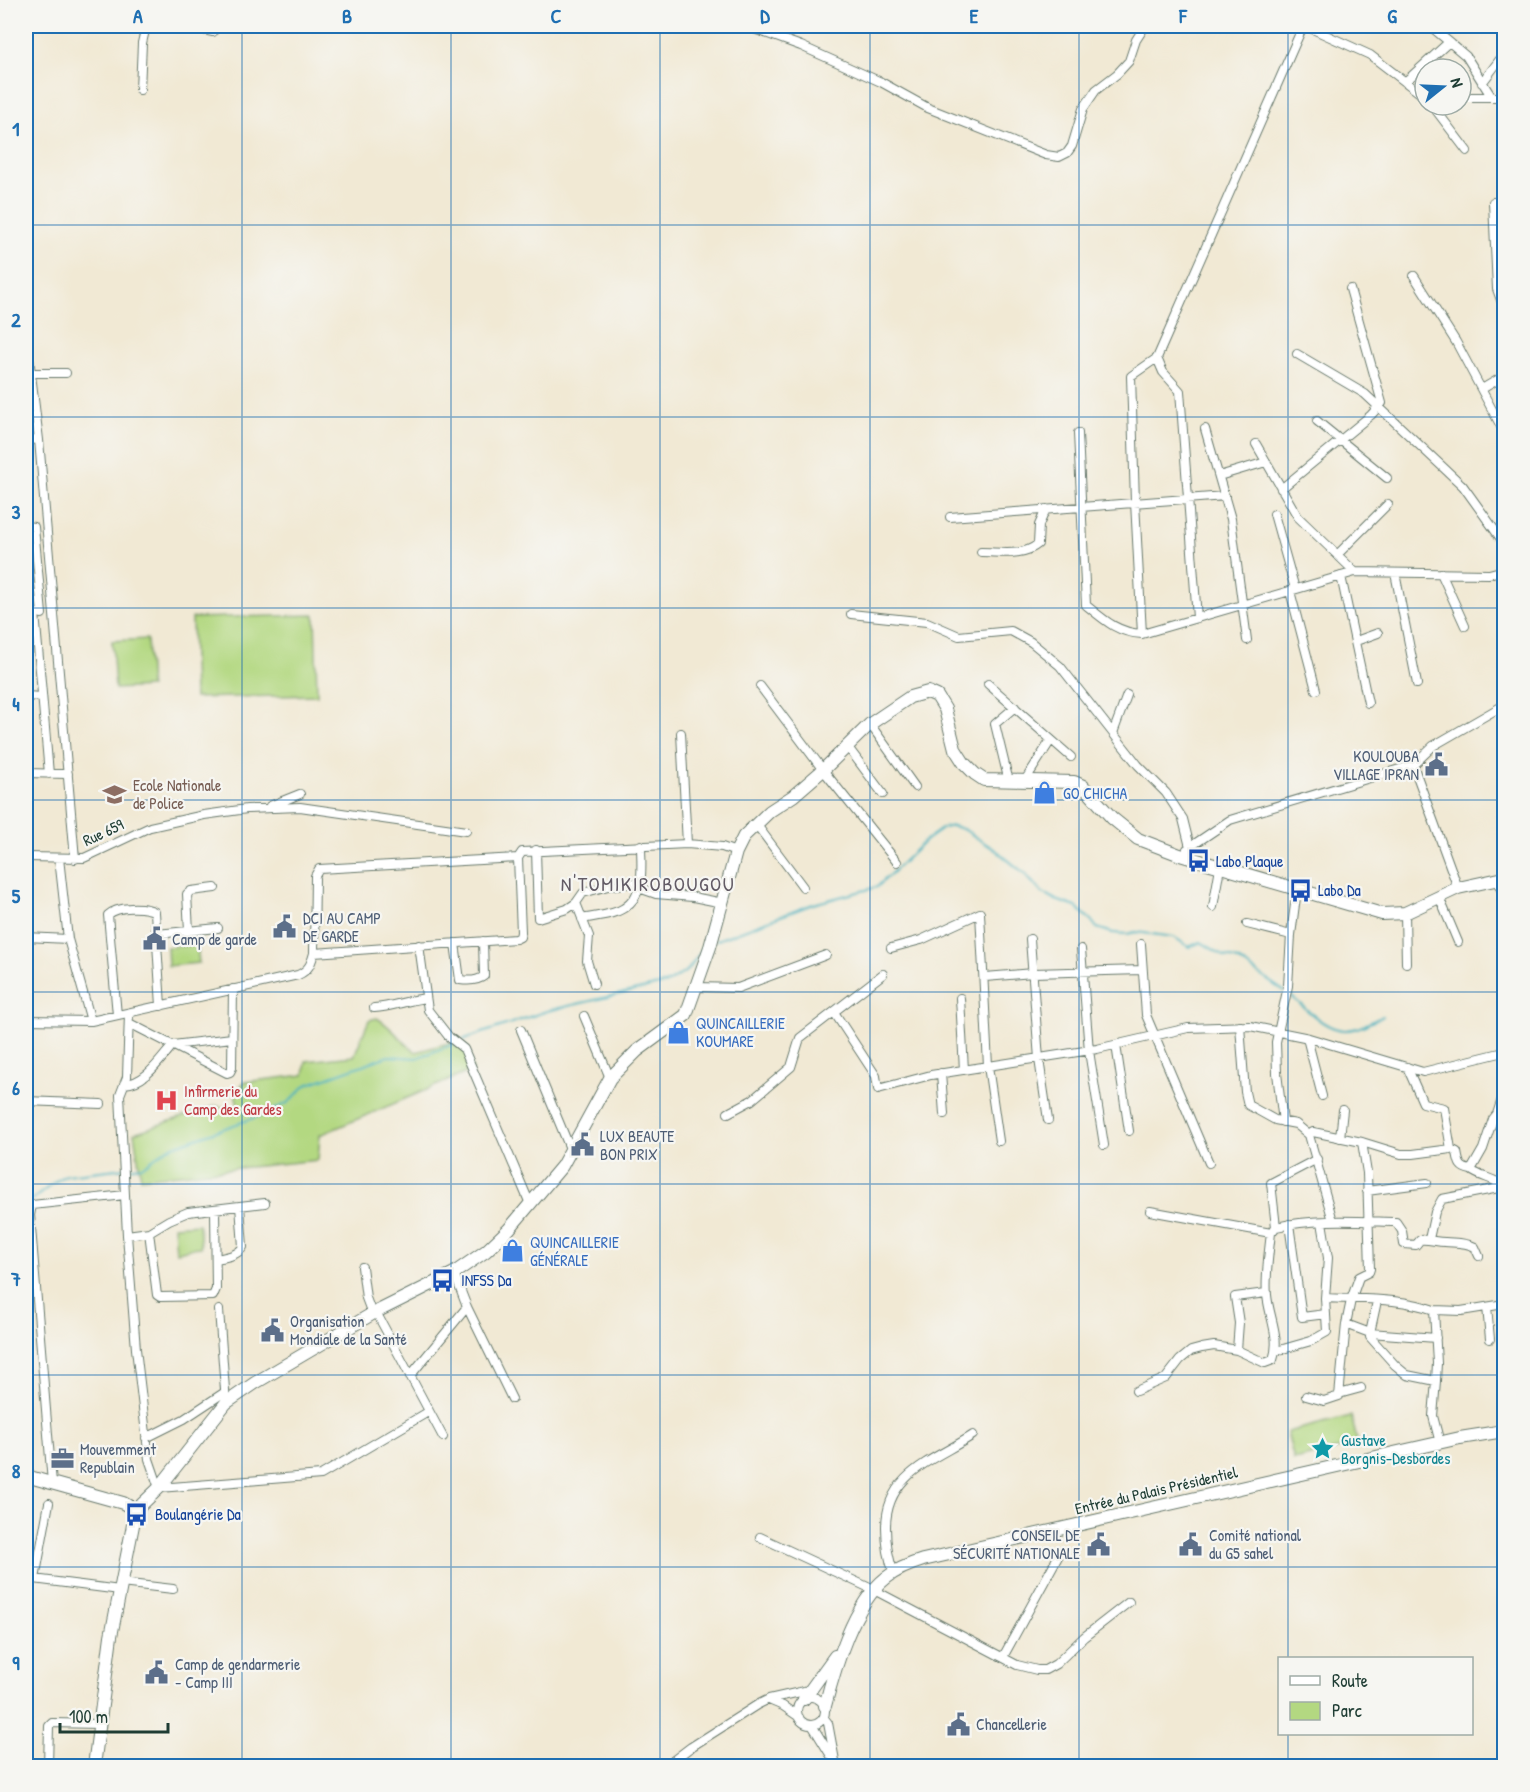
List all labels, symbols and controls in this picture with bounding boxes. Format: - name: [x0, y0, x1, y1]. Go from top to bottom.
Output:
- text: A: [133, 2, 143, 29]
- text: B: [342, 2, 352, 29]
- text: C: [551, 2, 562, 29]
- text: D: [760, 2, 770, 29]
- text: E: [970, 2, 979, 29]
- text: F: [1178, 2, 1188, 29]
- text: G: [1387, 2, 1397, 29]
- north arrow: [1413, 57, 1473, 117]
- text: N: [1445, 75, 1469, 90]
- text: 1: [12, 115, 20, 142]
- text: 2: [11, 306, 21, 333]
- text: 3: [12, 498, 21, 525]
- text: 4: [12, 690, 20, 717]
- place label: KOULOUBA VILLAGE IPRAN: [1333, 745, 1419, 785]
- public building icon: KOULOUBA VILLAGE IPRAN: [1424, 752, 1450, 778]
- place label: Ecole Nationale de Police: [133, 774, 222, 814]
- shop icon: GO CHICHA: [1032, 780, 1058, 806]
- school or university icon: Ecole Nationale de Police: [102, 781, 128, 807]
- place label: GO CHICHA: [1063, 782, 1128, 804]
- street label: Rue 659: [79, 813, 127, 851]
- bus stop icon: Labo Plaque: [1185, 848, 1211, 874]
- place label: Labo Plaque: [1216, 850, 1284, 872]
- district label: N'TOMIKIROBOUGOU: [561, 870, 735, 897]
- bus stop icon: Labo Da: [1287, 877, 1313, 903]
- place label: Labo Da: [1318, 879, 1361, 901]
- text: 5: [12, 882, 21, 909]
- place label: DCI AU CAMP DE GARDE: [303, 907, 381, 947]
- public building icon: DCI AU CAMP DE GARDE: [272, 914, 298, 940]
- public building icon: Camp de garde: [141, 926, 167, 952]
- place label: Camp de garde: [172, 928, 258, 950]
- place label: QUINCAILLERIE KOUMARE: [696, 1012, 785, 1052]
- shop icon: QUINCAILLERIE KOUMARE: [665, 1019, 691, 1045]
- text: 6: [12, 1074, 20, 1101]
- place label: Infirmerie du Camp des Gardes: [184, 1080, 282, 1120]
- hospital icon: Infirmerie du Camp des Gardes: [153, 1087, 179, 1113]
- place label: LUX BEAUTE BON PRIX: [600, 1125, 674, 1165]
- public building icon: LUX BEAUTE BON PRIX: [569, 1132, 595, 1158]
- place label: QUINCAILLERIE GÉNÉRALE: [530, 1231, 619, 1271]
- shop icon: QUINCAILLERIE GÉNÉRALE: [499, 1238, 525, 1264]
- text: 7: [10, 1265, 21, 1292]
- bus stop icon: INFSS Da: [430, 1267, 456, 1293]
- place label: INFSS Da: [461, 1269, 512, 1291]
- place label: Organisation Mondiale de la Santé: [290, 1310, 407, 1350]
- public building icon: Organisation Mondiale de la Santé: [259, 1317, 285, 1343]
- place label: Gustave Borgnis-Desbordes: [1341, 1429, 1450, 1469]
- place icon: Gustave Borgnis-Desbordes: [1310, 1436, 1336, 1462]
- place label: Mouvemment Republain: [80, 1438, 156, 1478]
- office icon: Mouvemment Republain: [49, 1445, 75, 1471]
- text: 8: [12, 1457, 21, 1484]
- street label: Entrée du Palais Présidentiel: [1073, 1460, 1240, 1519]
- bus stop icon: Boulangérie Da: [124, 1501, 150, 1527]
- place label: Boulangérie Da: [155, 1503, 241, 1525]
- place label: CONSEIL DE SÉCURITÉ NATIONALE: [953, 1524, 1080, 1564]
- place label: Comité national du G5 sahel: [1209, 1524, 1302, 1564]
- public building icon: CONSEIL DE SÉCURITÉ NATIONALE: [1085, 1531, 1111, 1557]
- public building icon: Comité national du G5 sahel: [1178, 1531, 1204, 1557]
- text: 9: [12, 1649, 20, 1676]
- place label: Camp de gendarmerie - Camp III: [175, 1653, 301, 1693]
- legend: [1278, 1657, 1473, 1735]
- public building icon: Camp de gendarmerie - Camp III: [144, 1660, 170, 1686]
- text: Route: [1332, 1668, 1368, 1693]
- scale bar: [60, 1696, 168, 1734]
- text: Parc: [1332, 1698, 1362, 1723]
- text: 100 m: [69, 1704, 108, 1729]
- public building icon: Chancellerie: [945, 1711, 971, 1737]
- place label: Chancellerie: [976, 1713, 1048, 1735]

